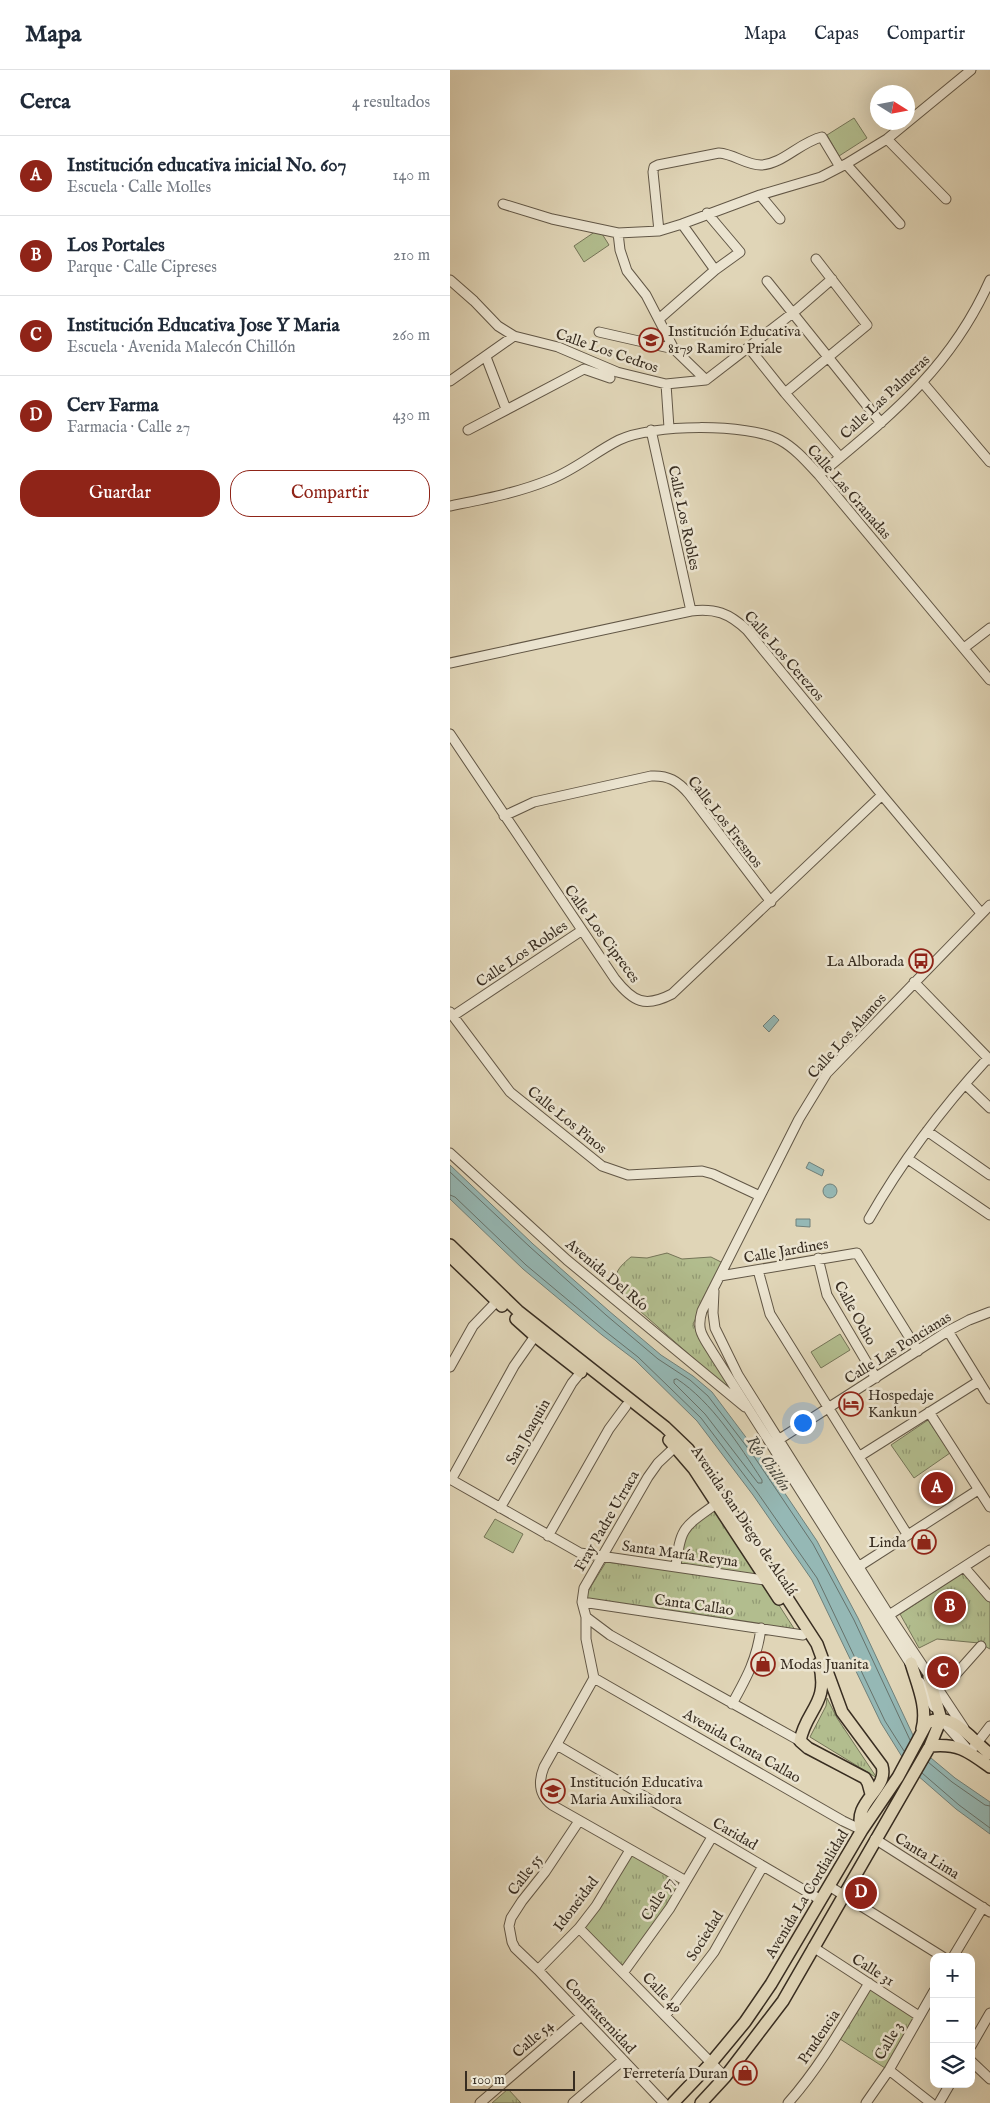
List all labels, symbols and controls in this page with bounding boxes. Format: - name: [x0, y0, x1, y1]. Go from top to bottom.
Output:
- text: Mapa: [25, 19, 81, 50]
- text: Mapa: [744, 23, 786, 46]
- text: Capas: [814, 23, 859, 46]
- text: Compartir: [887, 23, 965, 46]
- north arrow: [870, 85, 915, 130]
- text: Cerca: [20, 89, 70, 116]
- text: 4 resultados: [352, 93, 430, 113]
- text: Institución educativa inicial No. 607: [67, 154, 346, 178]
- text: A: [31, 166, 41, 186]
- text: 140 m: [392, 166, 430, 186]
- text: Escuela · Calle Molles: [67, 178, 211, 198]
- text: Los Portales: [67, 234, 165, 258]
- text: B: [31, 246, 41, 266]
- text: 210 m: [393, 246, 430, 266]
- text: Parque · Calle Cipreses: [67, 258, 217, 278]
- text: Institución Educativa Jose Y Maria: [67, 314, 340, 338]
- place label: Institución Educativa 8179 Ramiro Priale: [668, 322, 801, 358]
- street label: Calle Los Cedros: [553, 325, 661, 377]
- text: C: [30, 326, 42, 346]
- text: 260 m: [392, 326, 430, 346]
- school or university icon: Institución Educativa 8179 Ramiro Priale: [638, 327, 664, 353]
- text: Escuela · Avenida Malecón Chillón: [67, 338, 296, 358]
- street label: Calle Las Palmeras: [836, 350, 934, 444]
- text: Cerv Farma: [67, 394, 159, 418]
- text: D: [30, 406, 42, 426]
- text: 430 m: [392, 406, 430, 426]
- text: Farmacia · Calle 27: [67, 418, 190, 438]
- street label: Calle Las Granadas: [803, 441, 895, 543]
- street label: Calle Los Robles: [664, 464, 704, 572]
- button: Guardar: [20, 470, 220, 517]
- button: Compartir: [230, 470, 430, 517]
- street label: Calle Los Cerezos: [740, 607, 828, 705]
- street label: Calle Los Fresnos: [683, 772, 767, 872]
- street label: Calle Los Cipreces: [560, 881, 644, 987]
- street label: Calle Los Robles: [473, 916, 571, 992]
- bus stop icon: La Alborada: [908, 948, 934, 974]
- place label: La Alborada: [827, 952, 905, 971]
- street label: Calle Los Alamos: [804, 989, 890, 1083]
- street label: Calle Los Pinos: [523, 1082, 611, 1158]
- street label: Avenida Del Río: [561, 1234, 652, 1315]
- street label: Calle Jardines: [742, 1234, 830, 1268]
- street label: Calle Ocho: [830, 1278, 880, 1348]
- street label: Calle Las Poncianas: [841, 1308, 955, 1388]
- place label: Hospedaje Kankun: [868, 1386, 934, 1422]
- hotel icon: Hospedaje Kankun: [838, 1391, 864, 1417]
- street label: San Joaquin: [502, 1396, 554, 1468]
- your location: [790, 1410, 816, 1436]
- water label: Río Chillón: [741, 1432, 795, 1496]
- street label: Avenida San Diego de Alcalá: [686, 1442, 802, 1600]
- street label: Fray Padre Urraca: [570, 1467, 644, 1575]
- pin: A: [921, 1469, 953, 1507]
- shop icon: Linda: [911, 1529, 937, 1555]
- place label: Linda: [869, 1533, 907, 1552]
- street label: Santa María Reyna: [621, 1536, 740, 1572]
- pin: B: [934, 1588, 966, 1626]
- street label: Canta Callao: [653, 1590, 735, 1620]
- shop icon: Modas Juanita: [750, 1651, 776, 1677]
- pin: C: [927, 1653, 959, 1691]
- place label: Modas Juanita: [780, 1655, 869, 1674]
- street label: Avenida Canta Callao: [679, 1704, 804, 1787]
- place label: Institución Educativa Maria Auxiliadora: [570, 1773, 703, 1809]
- school or university icon: Institución Educativa Maria Auxiliadora: [540, 1778, 566, 1804]
- street label: Caridad: [709, 1813, 762, 1855]
- street label: Avenida La Cordialidad: [761, 1825, 853, 1963]
- street label: Canta Lima: [891, 1829, 963, 1884]
- street label: Calle 55: [503, 1850, 547, 1899]
- street label: Idoneidad: [549, 1872, 603, 1935]
- street label: Calle 57: [637, 1874, 679, 1924]
- pin: D: [845, 1874, 877, 1912]
- street label: Sociedad: [682, 1907, 728, 1965]
- street label: Calle 31: [848, 1950, 898, 1990]
- map controls: [930, 1953, 975, 2088]
- button: +: [930, 1953, 975, 1998]
- street label: Calle 49: [638, 1969, 686, 2017]
- street label: Confraternidad: [560, 1974, 640, 2058]
- button: −: [930, 1998, 975, 2043]
- street label: Prudencia: [794, 2006, 844, 2068]
- street label: Calle 54: [509, 2016, 558, 2062]
- street label: Calle 3: [870, 2018, 908, 2064]
- button: layers: [930, 2043, 975, 2088]
- shop icon: Ferretería Duran: [732, 2060, 758, 2086]
- place label: Ferretería Duran: [623, 2064, 728, 2083]
- scale bar: [465, 2068, 575, 2091]
- text: 100 m: [472, 2071, 505, 2089]

